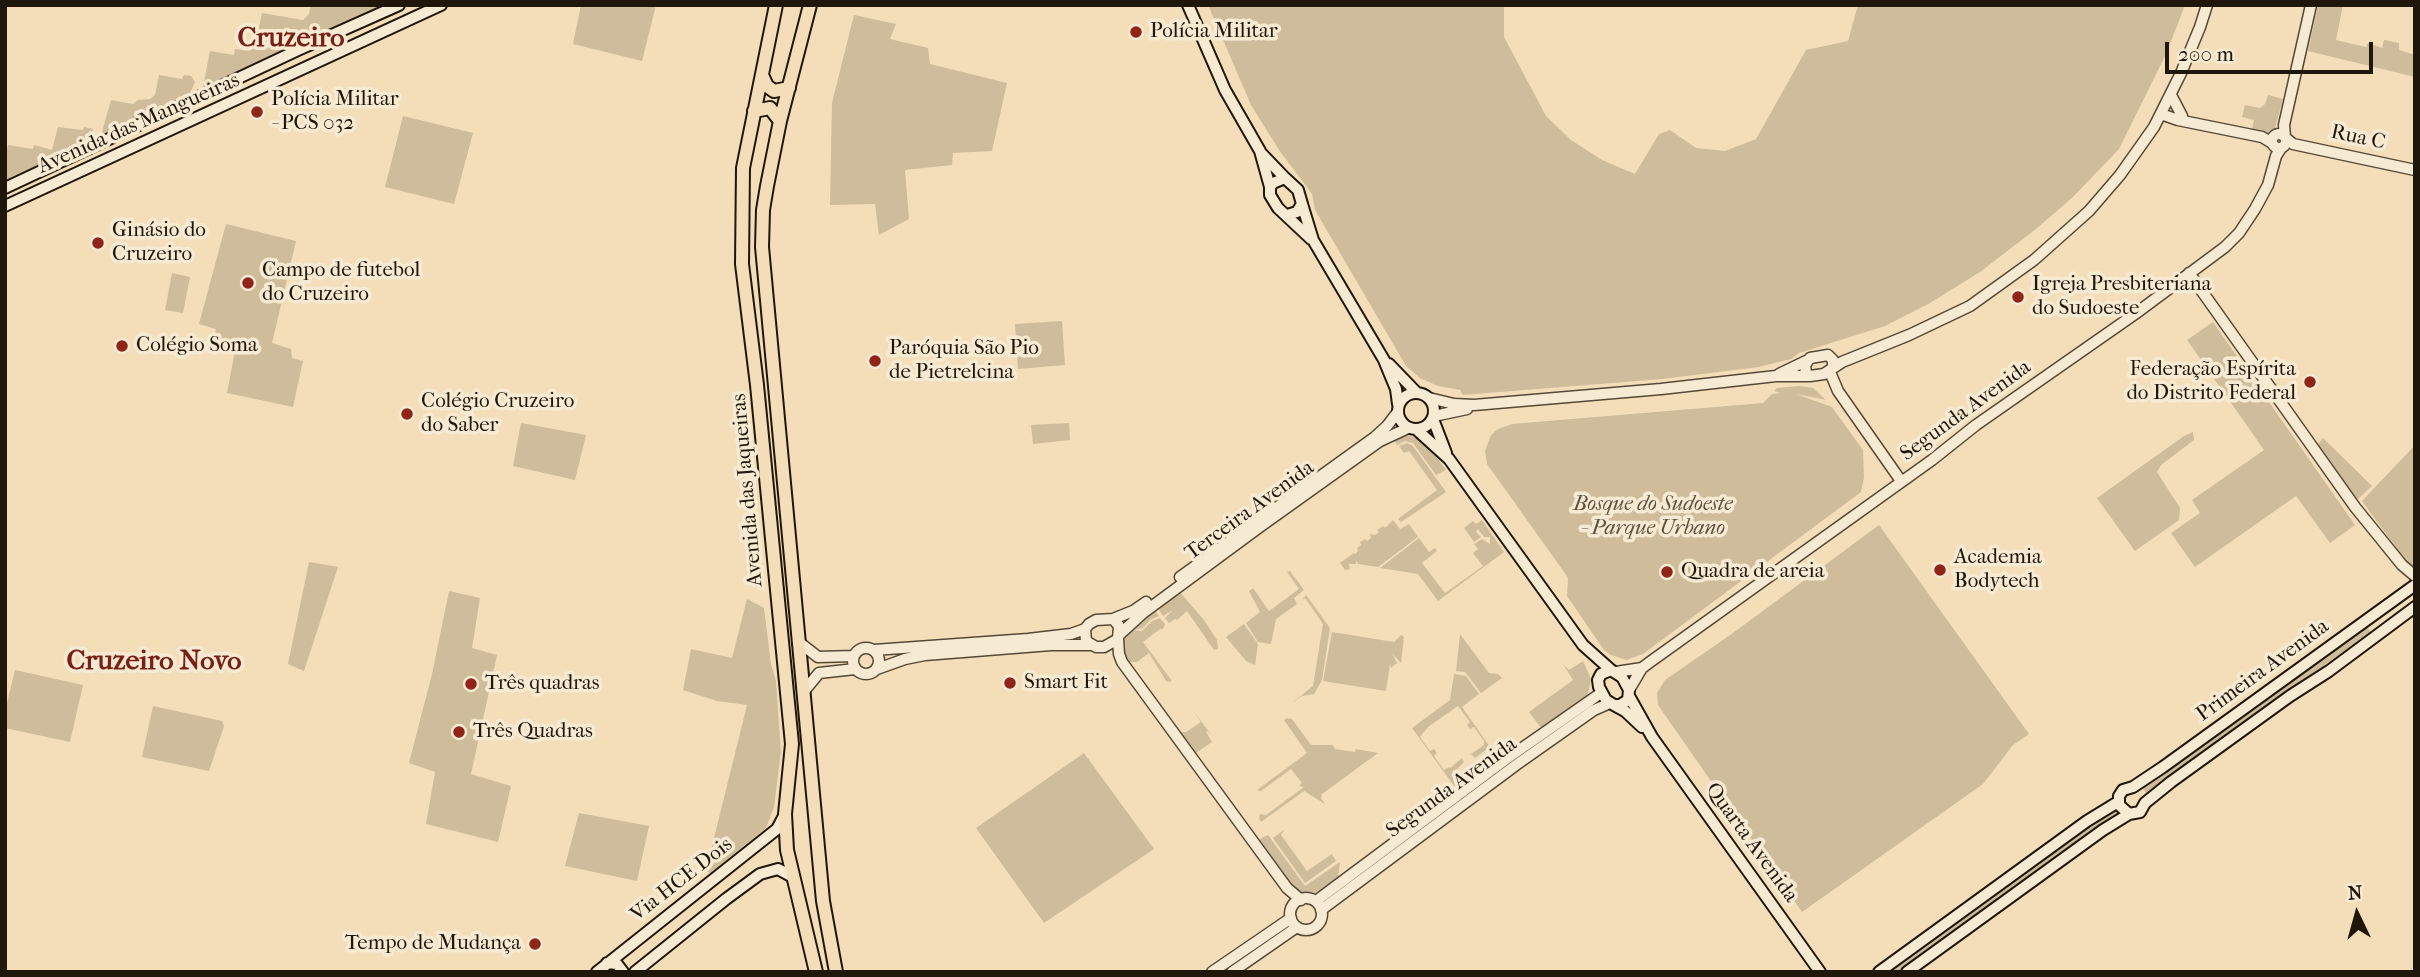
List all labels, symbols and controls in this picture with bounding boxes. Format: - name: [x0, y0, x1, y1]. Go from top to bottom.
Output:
- place label: Polícia Militar: [1150, 19, 1278, 45]
- district label: Cruzeiro: [237, 22, 345, 56]
- marker: Polícia Militar: [1128, 24, 1144, 40]
- scale bar: [2168, 28, 2376, 72]
- text: 200 m: [2178, 42, 2234, 66]
- street label: Avenida das Mangueiras: [34, 68, 244, 180]
- place label: Polícia Militar - PCS 032: [271, 87, 399, 137]
- marker: Polícia Militar - PCS 032: [249, 104, 265, 120]
- street label: Rua C: [2328, 120, 2388, 156]
- place label: Ginásio do Cruzeiro: [112, 218, 206, 268]
- marker: Ginásio do Cruzeiro: [90, 235, 106, 251]
- place label: Campo de futebol do Cruzeiro: [262, 258, 420, 308]
- place label: Igreja Presbiteriana do Sudoeste: [2032, 272, 2211, 322]
- marker: Campo de futebol do Cruzeiro: [240, 275, 256, 291]
- marker: Igreja Presbiteriana do Sudoeste: [2010, 289, 2026, 305]
- place label: Colégio Soma: [136, 333, 258, 359]
- place label: Paróquia São Pio de Pietrelcina: [889, 336, 1039, 386]
- marker: Colégio Soma: [114, 338, 130, 354]
- marker: Paróquia São Pio de Pietrelcina: [867, 353, 883, 369]
- street label: Segunda Avenida: [1896, 355, 2036, 467]
- place label: Federação Espírita do Distrito Federal: [2126, 357, 2296, 407]
- marker: Federação Espírita do Distrito Federal: [2302, 374, 2318, 390]
- place label: Colégio Cruzeiro do Saber: [421, 389, 574, 439]
- street label: Avenida das Jaqueiras: [727, 392, 769, 588]
- marker: Colégio Cruzeiro do Saber: [399, 406, 415, 422]
- street label: Terceira Avenida: [1180, 456, 1320, 566]
- park label: Bosque do Sudoeste - Parque Urbano: [1573, 492, 1733, 542]
- place label: Academia Bodytech: [1954, 545, 2042, 595]
- place label: Quadra de areia: [1681, 559, 1825, 585]
- marker: Academia Bodytech: [1932, 562, 1948, 578]
- marker: Quadra de areia: [1659, 564, 1675, 580]
- street label: Primeira Avenida: [2192, 614, 2334, 728]
- district label: Cruzeiro Novo: [66, 645, 242, 679]
- place label: Smart Fit: [1024, 670, 1108, 696]
- place label: Três quadras: [485, 671, 599, 697]
- marker: Smart Fit: [1002, 675, 1018, 691]
- marker: Três quadras: [463, 676, 479, 692]
- place label: Três Quadras: [473, 719, 593, 745]
- marker: Três Quadras: [451, 724, 467, 740]
- street label: Segunda Avenida: [1382, 732, 1522, 844]
- street label: Quarta Avenida: [1699, 778, 1803, 908]
- street label: Via HCE Dois: [626, 832, 738, 928]
- north arrow: [2322, 879, 2392, 949]
- text: N: [2347, 881, 2363, 905]
- place label: Tempo de Mudança: [345, 931, 521, 957]
- marker: Tempo de Mudança: [527, 936, 543, 952]

